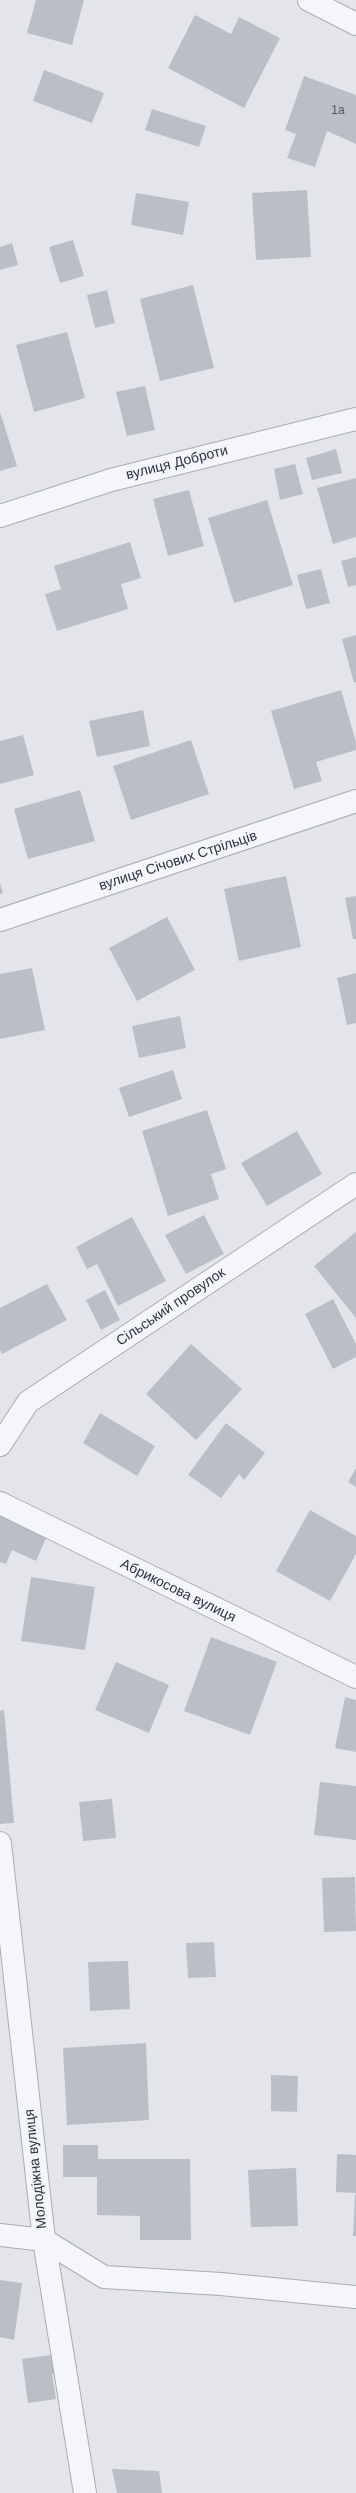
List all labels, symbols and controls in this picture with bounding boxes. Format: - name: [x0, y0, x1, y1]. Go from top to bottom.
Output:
- house number: 1а: [331, 104, 345, 118]
- street label: вулиця Доброти: [124, 442, 230, 484]
- street label: вулиця Січових Стрільців: [97, 827, 259, 895]
- street label: Сільський провулок: [113, 1264, 229, 1350]
- street label: Абрикосова вулиця: [118, 1556, 238, 1626]
- street label: Молодіжна вулиця: [21, 2108, 51, 2230]

